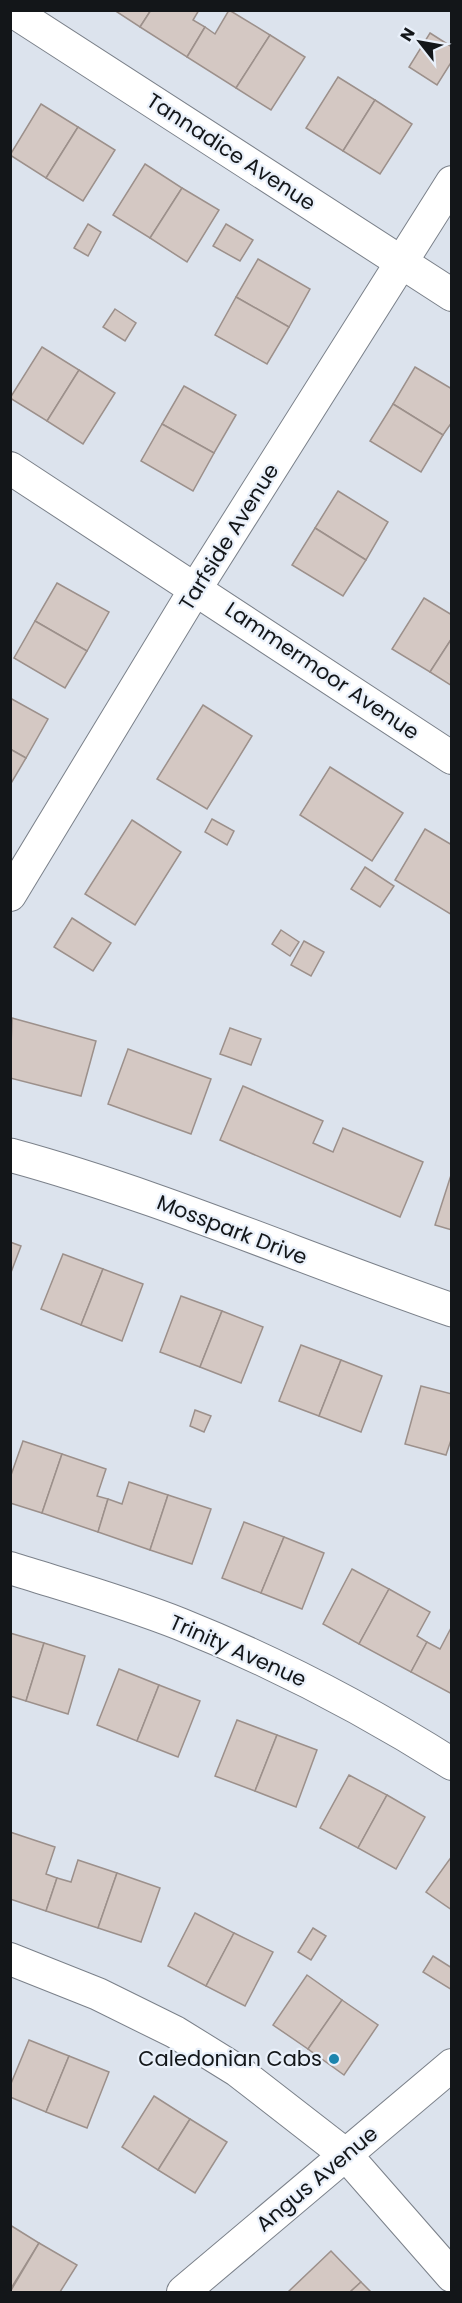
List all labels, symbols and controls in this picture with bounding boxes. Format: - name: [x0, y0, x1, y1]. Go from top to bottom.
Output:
- north arrow: [390, 12, 450, 72]
- text: N: [395, 23, 421, 46]
- street label: Tannadice Avenue: [141, 86, 321, 217]
- street label: Tarfside Avenue: [172, 458, 285, 616]
- street label: Lammermoor Avenue: [220, 595, 425, 746]
- street label: Mosspark Drive: [153, 1188, 311, 1272]
- street label: Trinity Avenue: [165, 1607, 311, 1694]
- place label: Caledonian Cabs: [138, 2044, 322, 2073]
- marker: Caledonian Cabs: [327, 2052, 341, 2066]
- street label: Angus Avenue: [250, 2119, 384, 2238]

